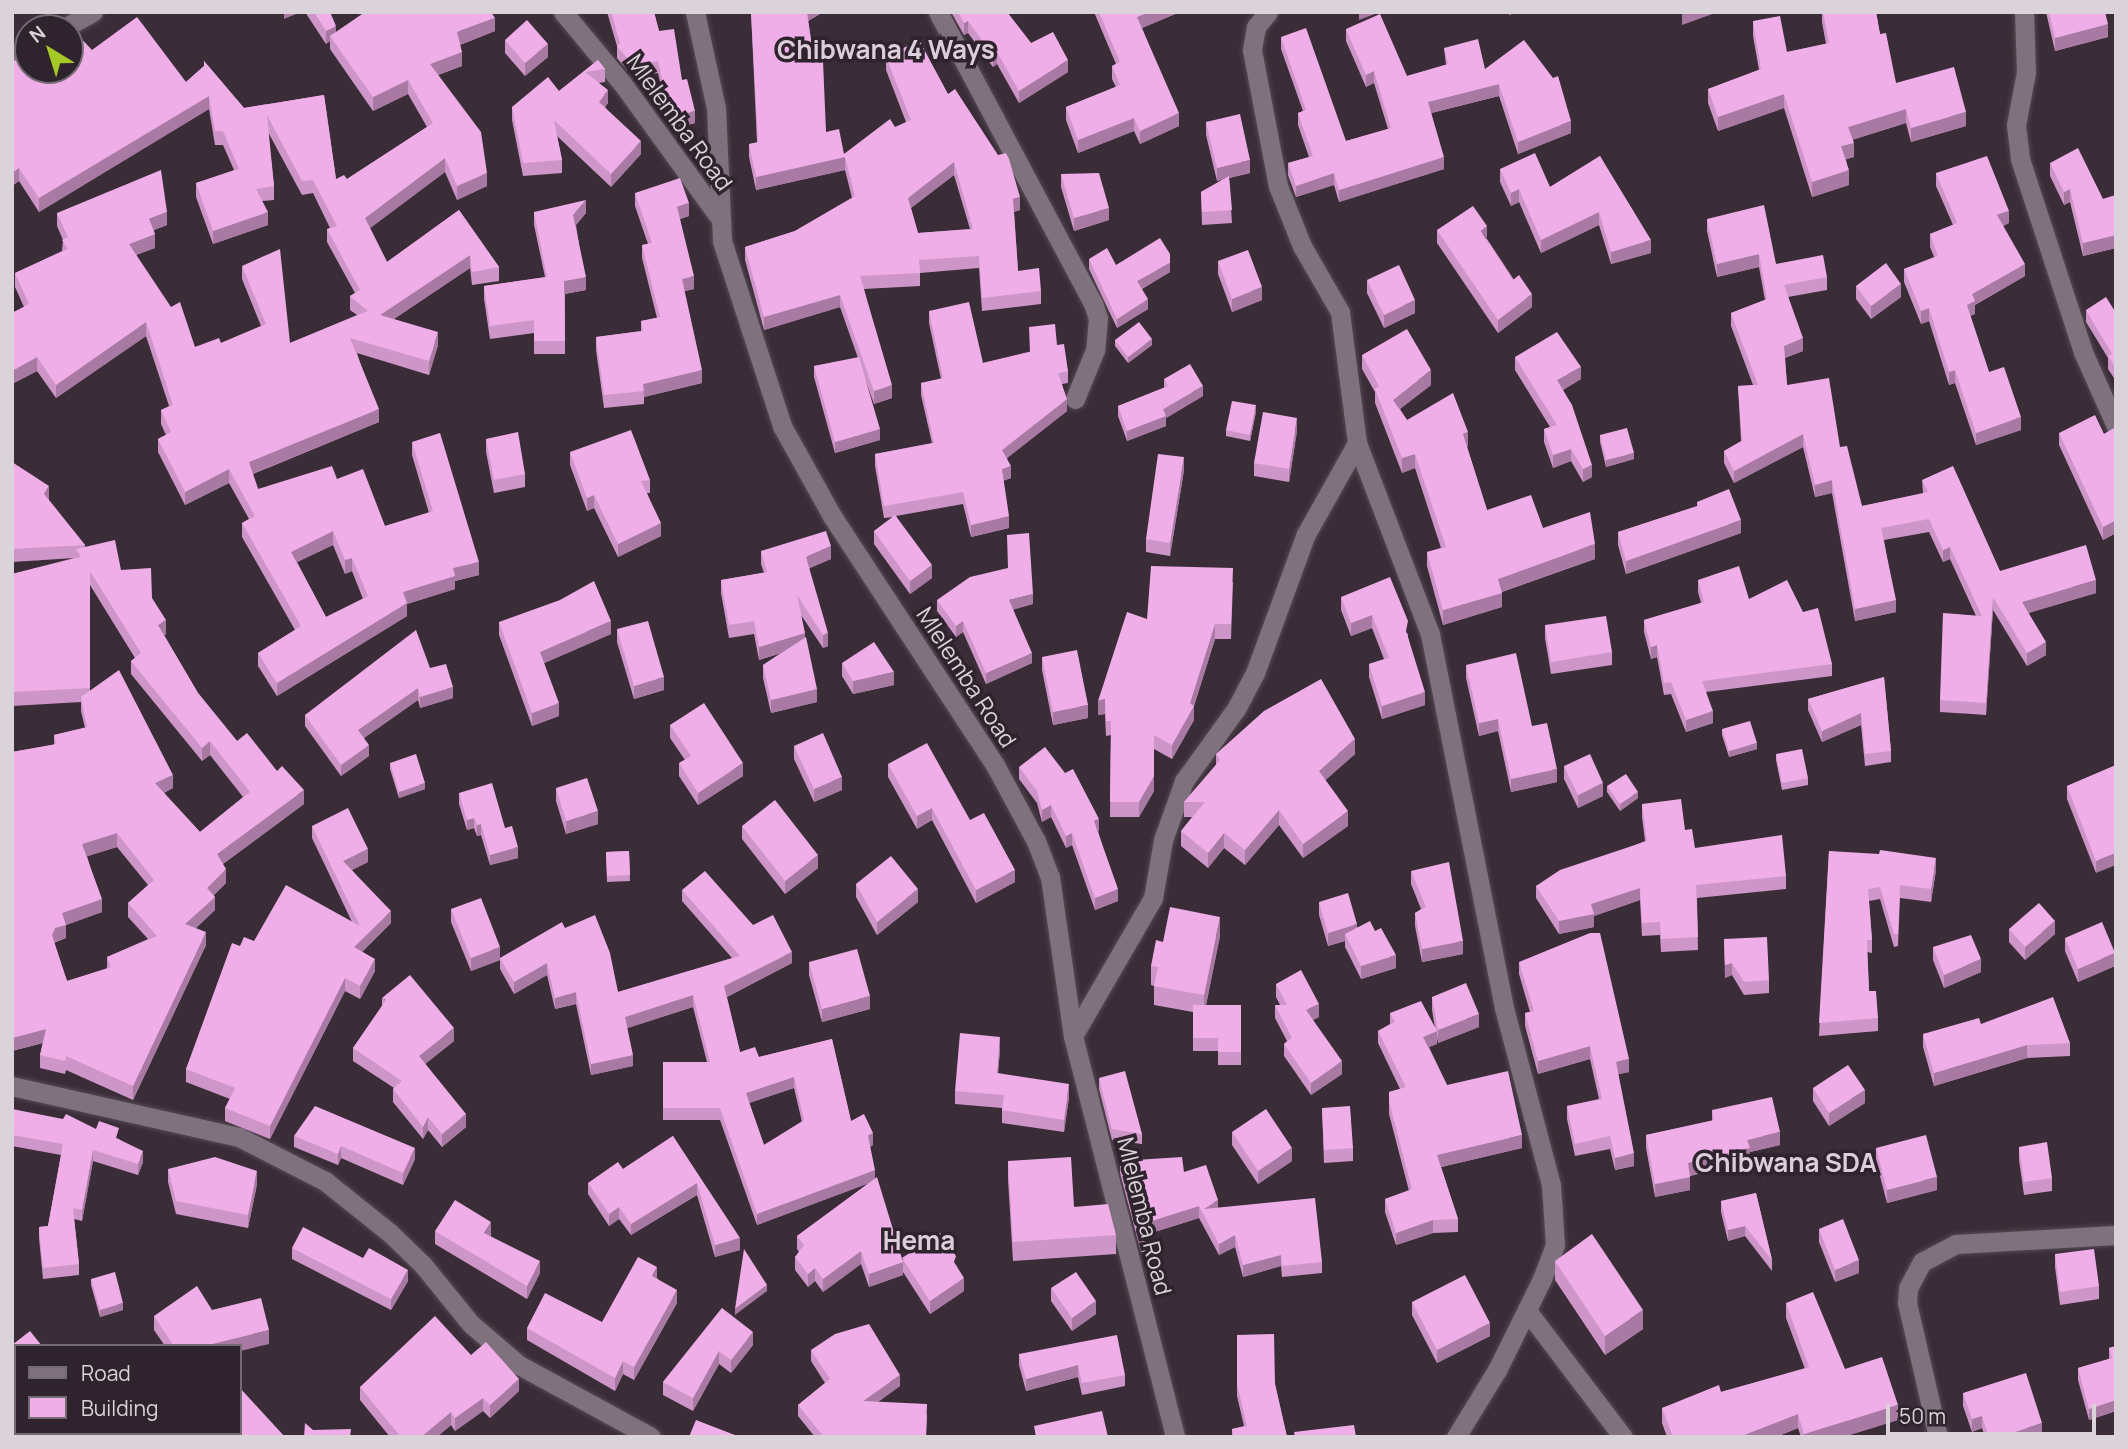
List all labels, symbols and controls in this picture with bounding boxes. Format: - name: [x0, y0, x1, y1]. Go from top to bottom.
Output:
- north arrow: [14, 14, 84, 84]
- text: N: [24, 20, 51, 48]
- district label: Chibwana 4 Ways: [777, 34, 995, 66]
- street label: Mlelemba Road: [621, 49, 739, 195]
- street label: Mlelemba Road: [911, 602, 1023, 752]
- street label: Mlelemba Road: [1112, 1134, 1178, 1298]
- district label: Chibwana SDA: [1695, 1147, 1877, 1179]
- district label: Hema: [883, 1225, 955, 1257]
- legend: [14, 1344, 242, 1435]
- text: Road: [81, 1359, 131, 1387]
- scale bar: [1890, 1390, 2100, 1434]
- text: Building: [81, 1394, 158, 1422]
- text: 50 m: [1899, 1402, 1946, 1430]

